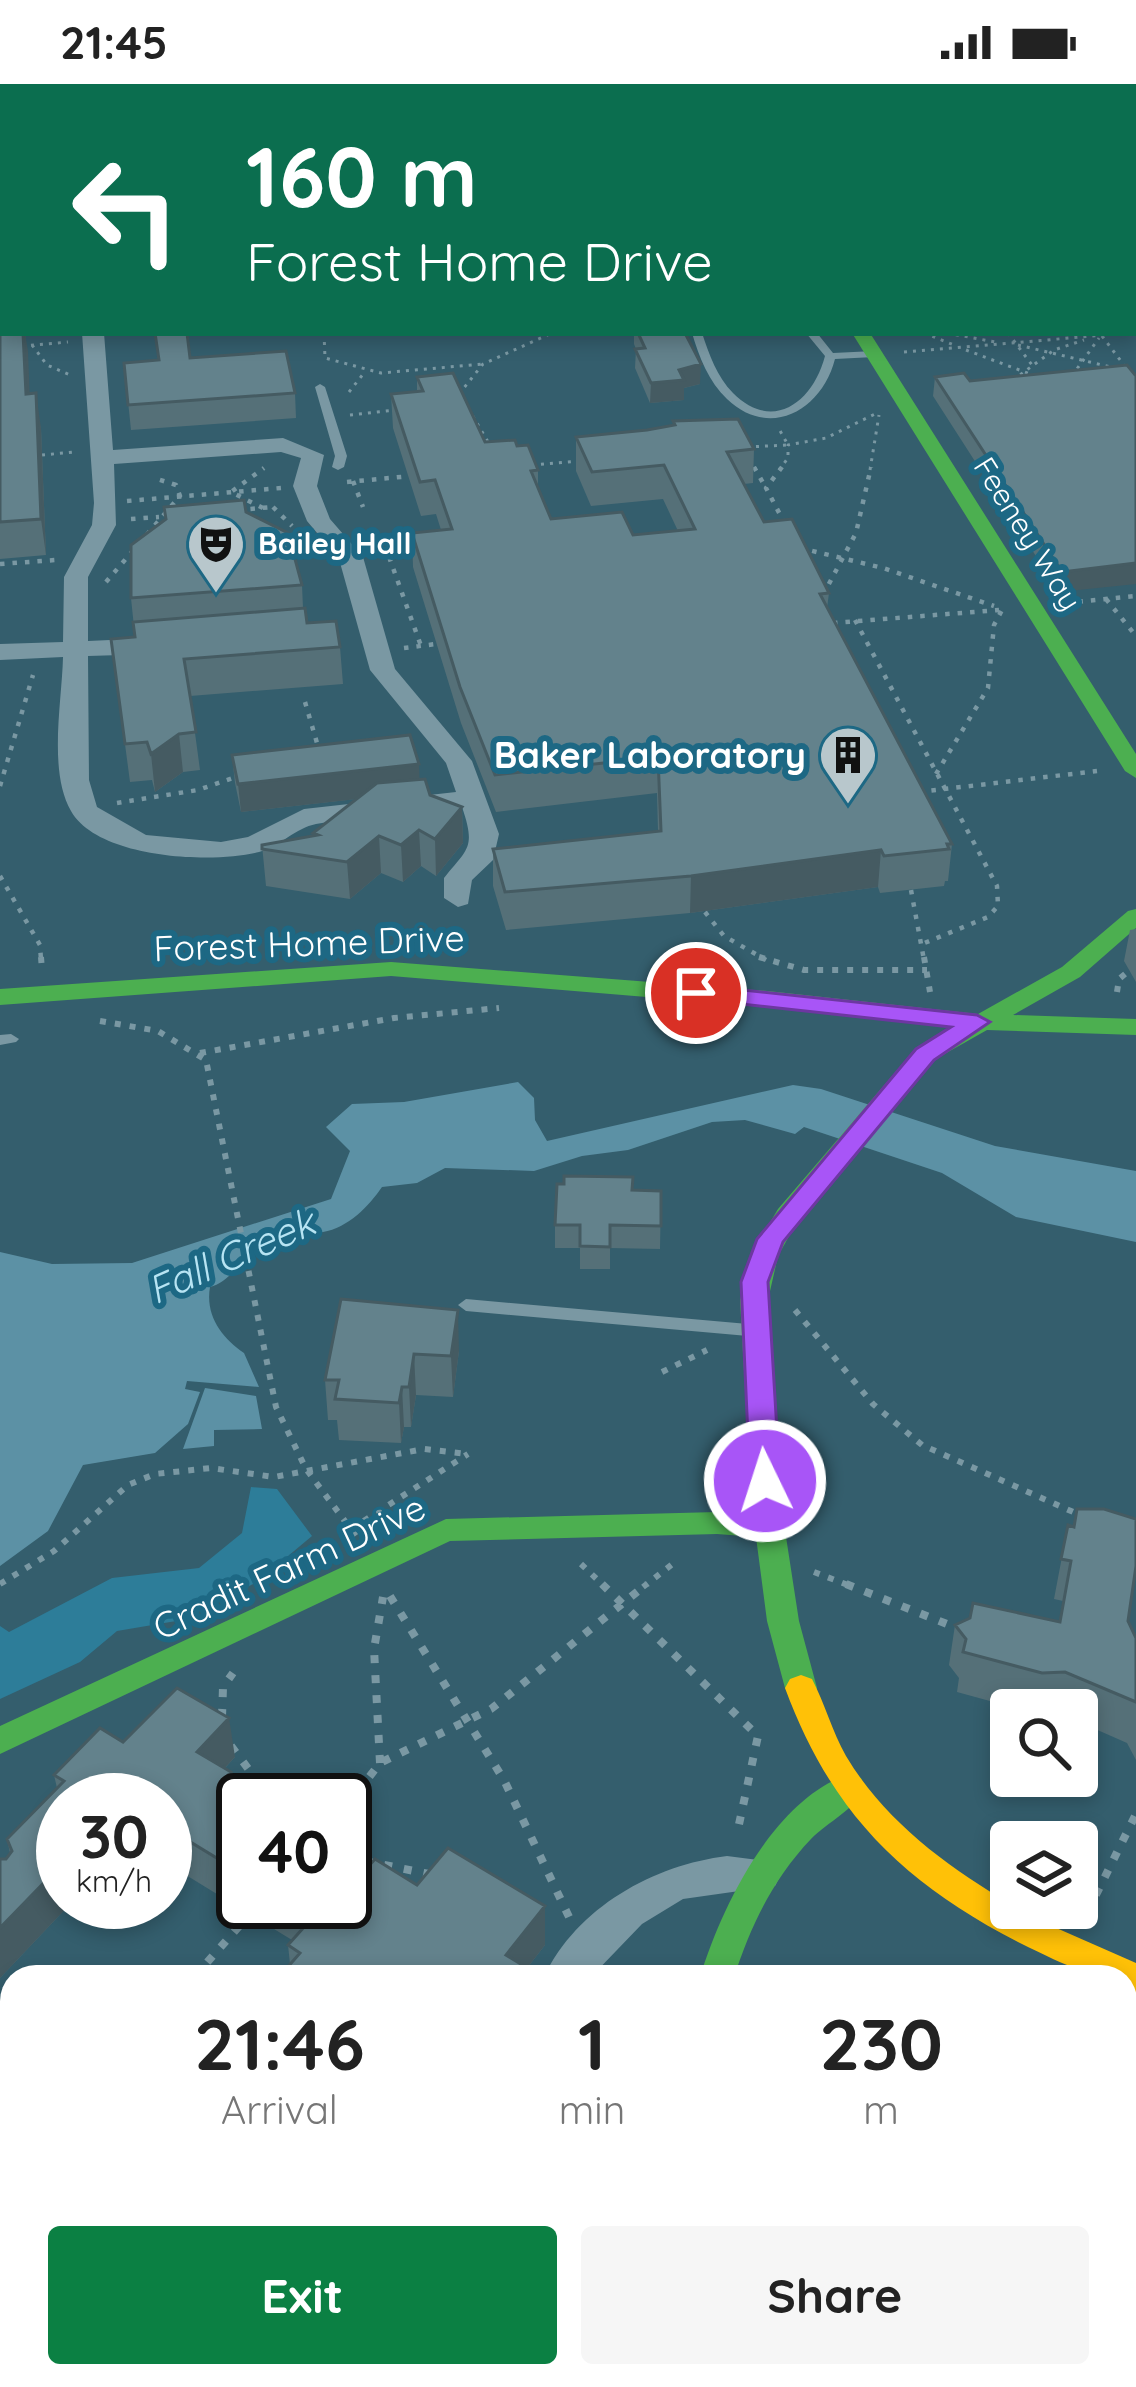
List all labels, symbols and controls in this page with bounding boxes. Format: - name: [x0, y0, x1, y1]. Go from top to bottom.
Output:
- text: 21:45: [60, 14, 168, 70]
- text: 160 m: [246, 123, 478, 228]
- icon: left: [48, 132, 204, 288]
- text: Forest Home Drive: [246, 227, 713, 295]
- street label: Feeney Way: [966, 450, 1090, 617]
- theatre icon: Bailey Hall: [185, 513, 247, 595]
- place label: Bailey Hall: [258, 524, 412, 562]
- building icon: Baker Laboratory: [817, 724, 879, 806]
- place label: Baker Laboratory: [494, 732, 806, 777]
- street label: Forest Home Drive: [153, 915, 465, 970]
- pin: [645, 942, 747, 1044]
- icon: arrive: [663, 960, 729, 1026]
- water label: Fall Creek: [139, 1196, 325, 1314]
- position arrow: [702, 1418, 828, 1544]
- street label: Cradit Farm Drive: [146, 1484, 432, 1649]
- map controls: [990, 1689, 1098, 1929]
- button: search: [990, 1689, 1098, 1797]
- speed limit sign: 40: [216, 1773, 372, 1929]
- text: 30: [79, 1798, 149, 1873]
- button: layers: [990, 1821, 1098, 1929]
- text: km/h: [76, 1862, 152, 1900]
- text: 21:46: [194, 1998, 365, 2088]
- text: 1: [578, 1998, 606, 2088]
- text: 230: [819, 1998, 943, 2088]
- text: Arrival: [221, 2085, 338, 2134]
- text: min: [559, 2085, 625, 2134]
- text: m: [863, 2085, 899, 2134]
- button: Exit: [48, 2226, 557, 2364]
- button: Share: [581, 2226, 1089, 2364]

